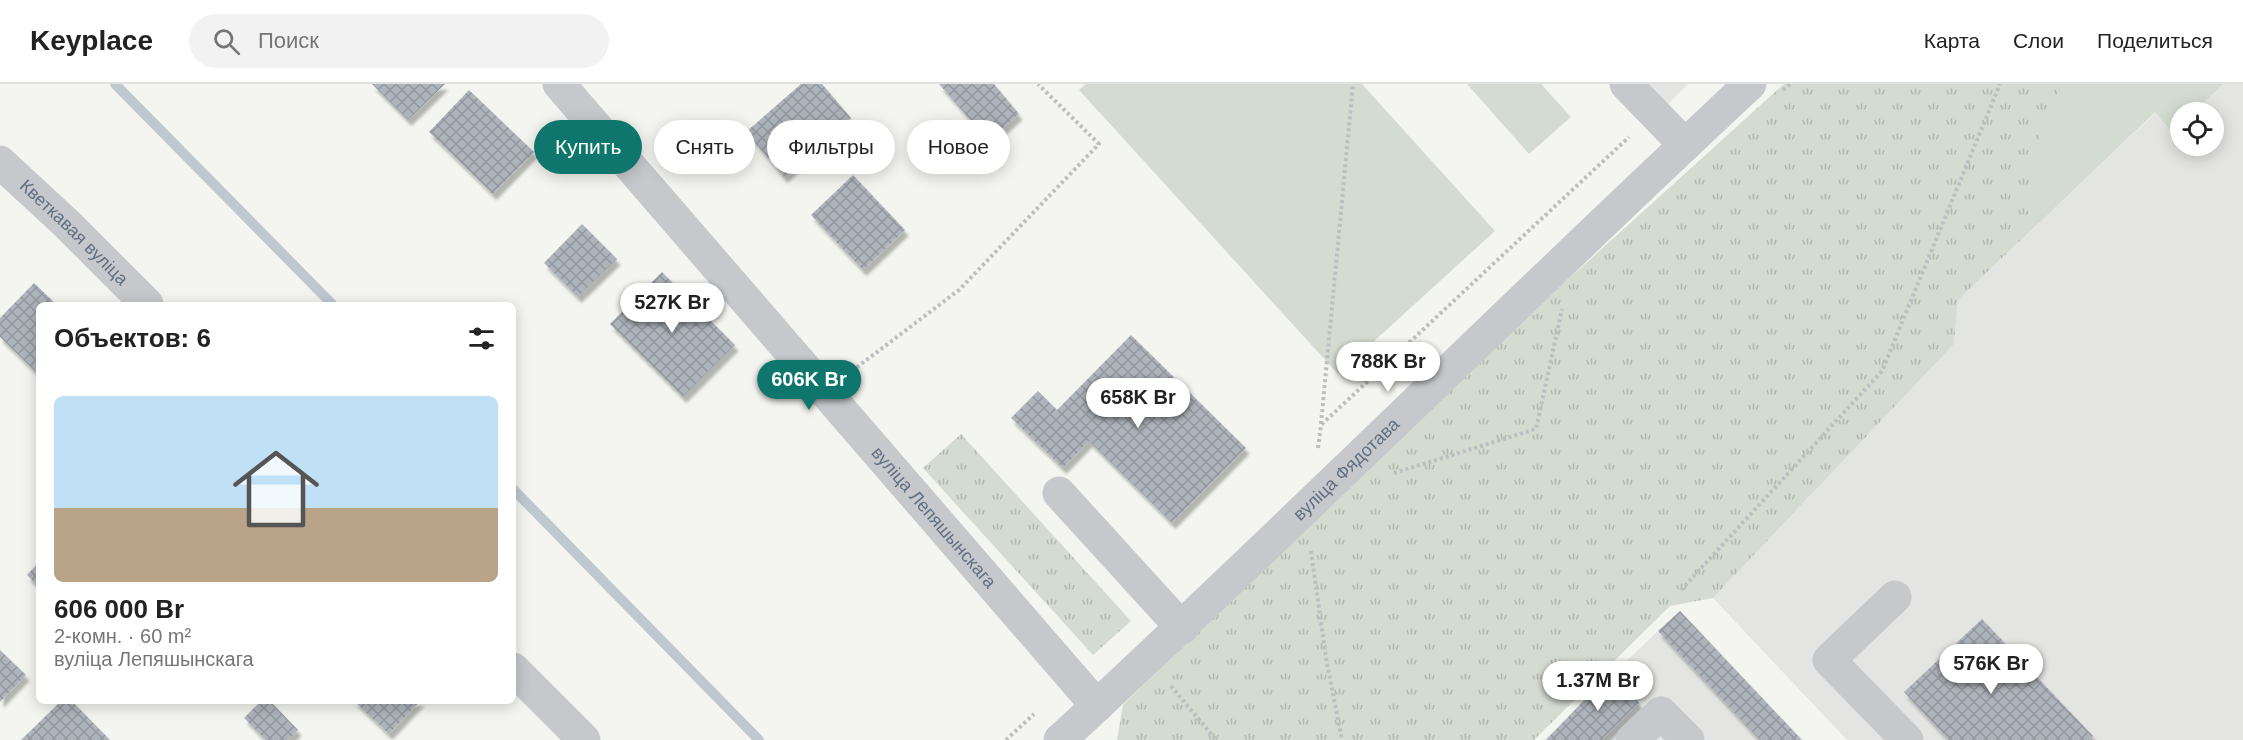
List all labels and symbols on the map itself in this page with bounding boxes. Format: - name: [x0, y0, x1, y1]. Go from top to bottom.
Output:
- street label: Кветкавая вуліца: [16, 176, 133, 290]
- pin: 527K Br: [617, 283, 727, 334]
- pin: 788K Br: [1333, 342, 1443, 393]
- pin: 606K Br: [754, 360, 864, 411]
- pin: 658K Br: [1083, 378, 1193, 429]
- street label: вуліца Фядотава: [1289, 413, 1404, 525]
- street label: вуліца Лепяшынскага: [867, 443, 1001, 593]
- pin: 576K Br: [1936, 644, 2046, 695]
- pin: 1.37M Br: [1536, 661, 1660, 712]

